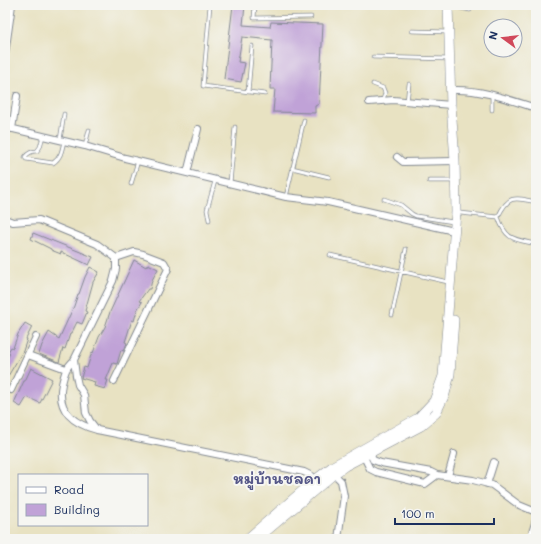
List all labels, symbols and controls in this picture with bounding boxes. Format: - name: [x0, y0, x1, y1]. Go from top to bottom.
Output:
- north arrow: [483, 18, 523, 58]
- text: N: [485, 29, 501, 41]
- district label: หมู่บ้านชลดา: [233, 469, 321, 491]
- legend: [18, 474, 148, 526]
- text: Road: [54, 481, 84, 497]
- scale bar: [395, 500, 494, 526]
- text: Building: [54, 501, 100, 517]
- text: 100 m: [401, 505, 435, 521]

